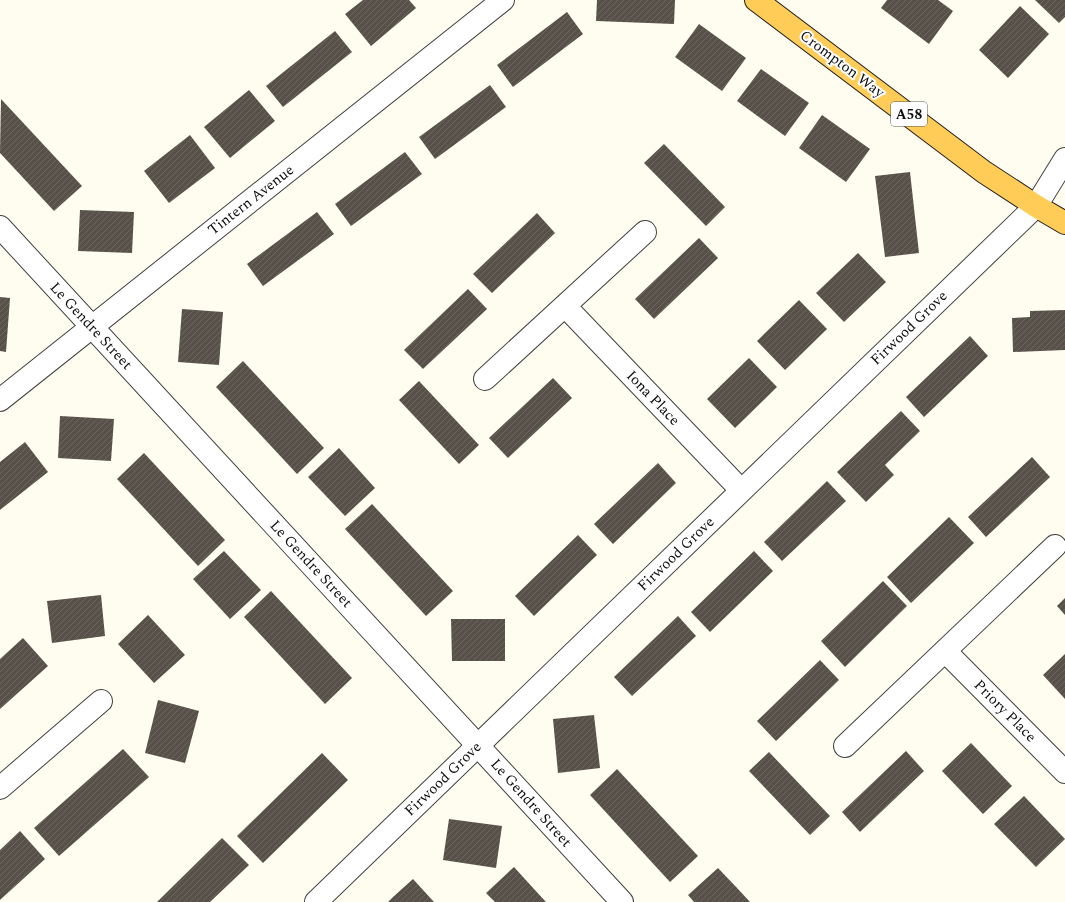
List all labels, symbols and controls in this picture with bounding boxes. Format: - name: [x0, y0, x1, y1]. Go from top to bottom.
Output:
- street label: Crompton Way: [795, 24, 890, 104]
- road number: A58: [891, 102, 927, 126]
- street label: Tintern Avenue: [203, 159, 299, 241]
- street label: Le Gendre Street: [44, 277, 138, 375]
- street label: Firwood Grove: [865, 285, 953, 371]
- street label: Iona Place: [621, 365, 685, 431]
- street label: Firwood Grove: [632, 511, 720, 597]
- street label: Le Gendre Street: [264, 515, 358, 613]
- street label: Priory Place: [968, 674, 1042, 748]
- street label: Firwood Grove: [399, 736, 487, 822]
- street label: Le Gendre Street: [485, 753, 577, 853]

